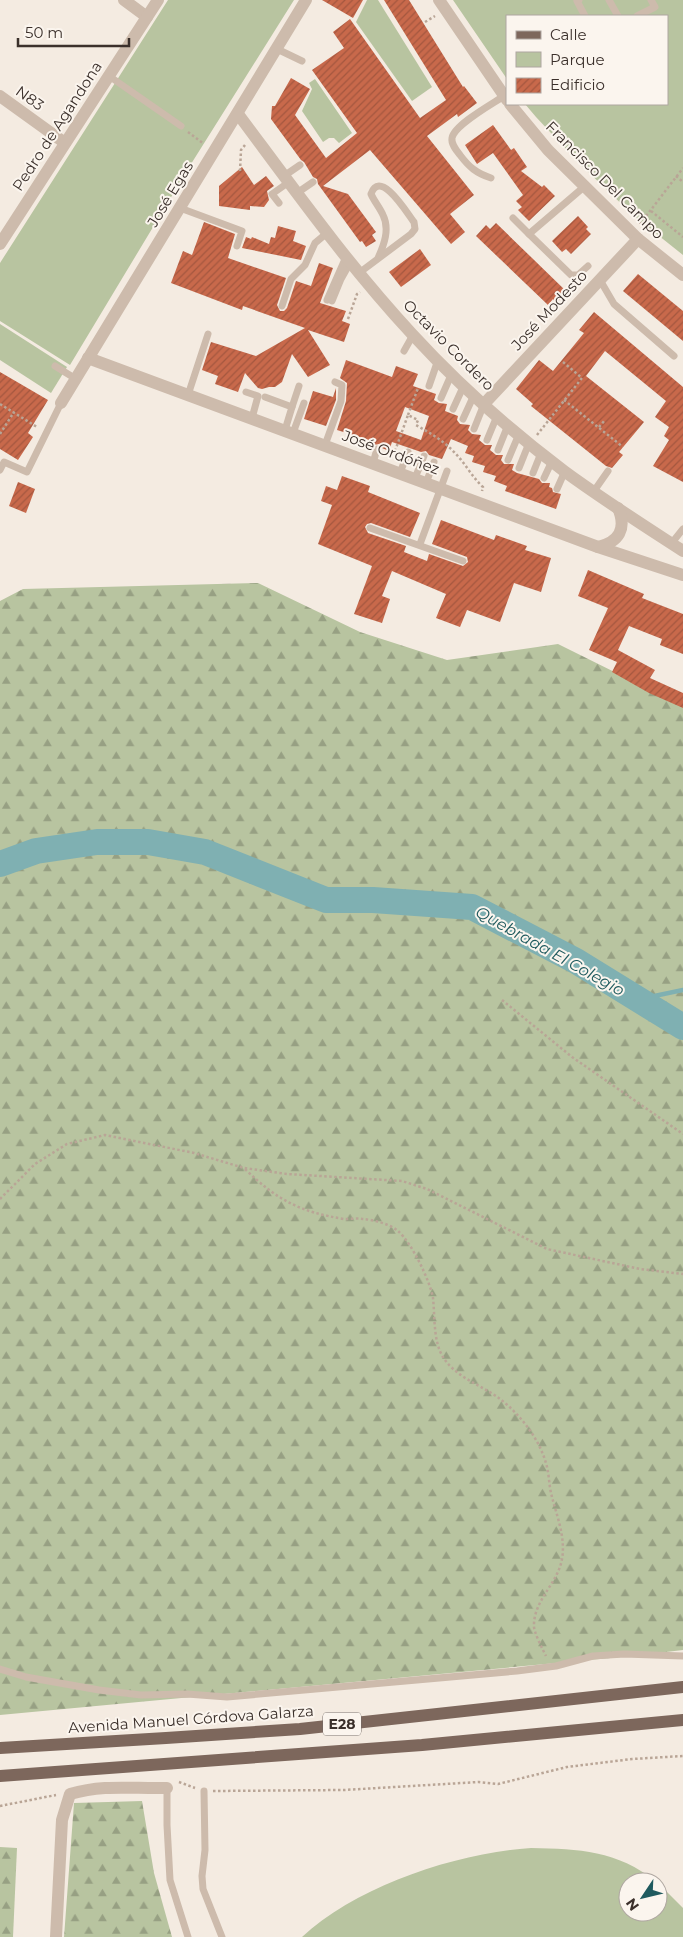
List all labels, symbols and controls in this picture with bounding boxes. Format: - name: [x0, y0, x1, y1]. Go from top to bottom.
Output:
- scale bar: [18, 15, 129, 47]
- legend: [506, 15, 668, 105]
- text: 50 m: [25, 23, 63, 42]
- text: Calle: [550, 25, 587, 44]
- text: Parque: [550, 50, 605, 69]
- street label: Pedro de Agandona: [8, 58, 106, 194]
- text: Edificio: [550, 75, 605, 94]
- street label: N83: [12, 81, 48, 115]
- street label: Francisco Del Campo: [542, 117, 668, 243]
- street label: José Egas: [142, 158, 197, 231]
- street label: José Modesto: [506, 266, 591, 355]
- street label: Octavio Cordero: [399, 295, 499, 395]
- street label: José Ordóñez: [339, 425, 442, 478]
- water label: Quebrada El Colegio: [472, 902, 628, 1000]
- street label: Avenida Manuel Córdova Galarza: [68, 1701, 314, 1737]
- road number: E28: [323, 1712, 361, 1736]
- north arrow: [618, 1872, 668, 1922]
- text: N: [622, 1895, 643, 1914]

